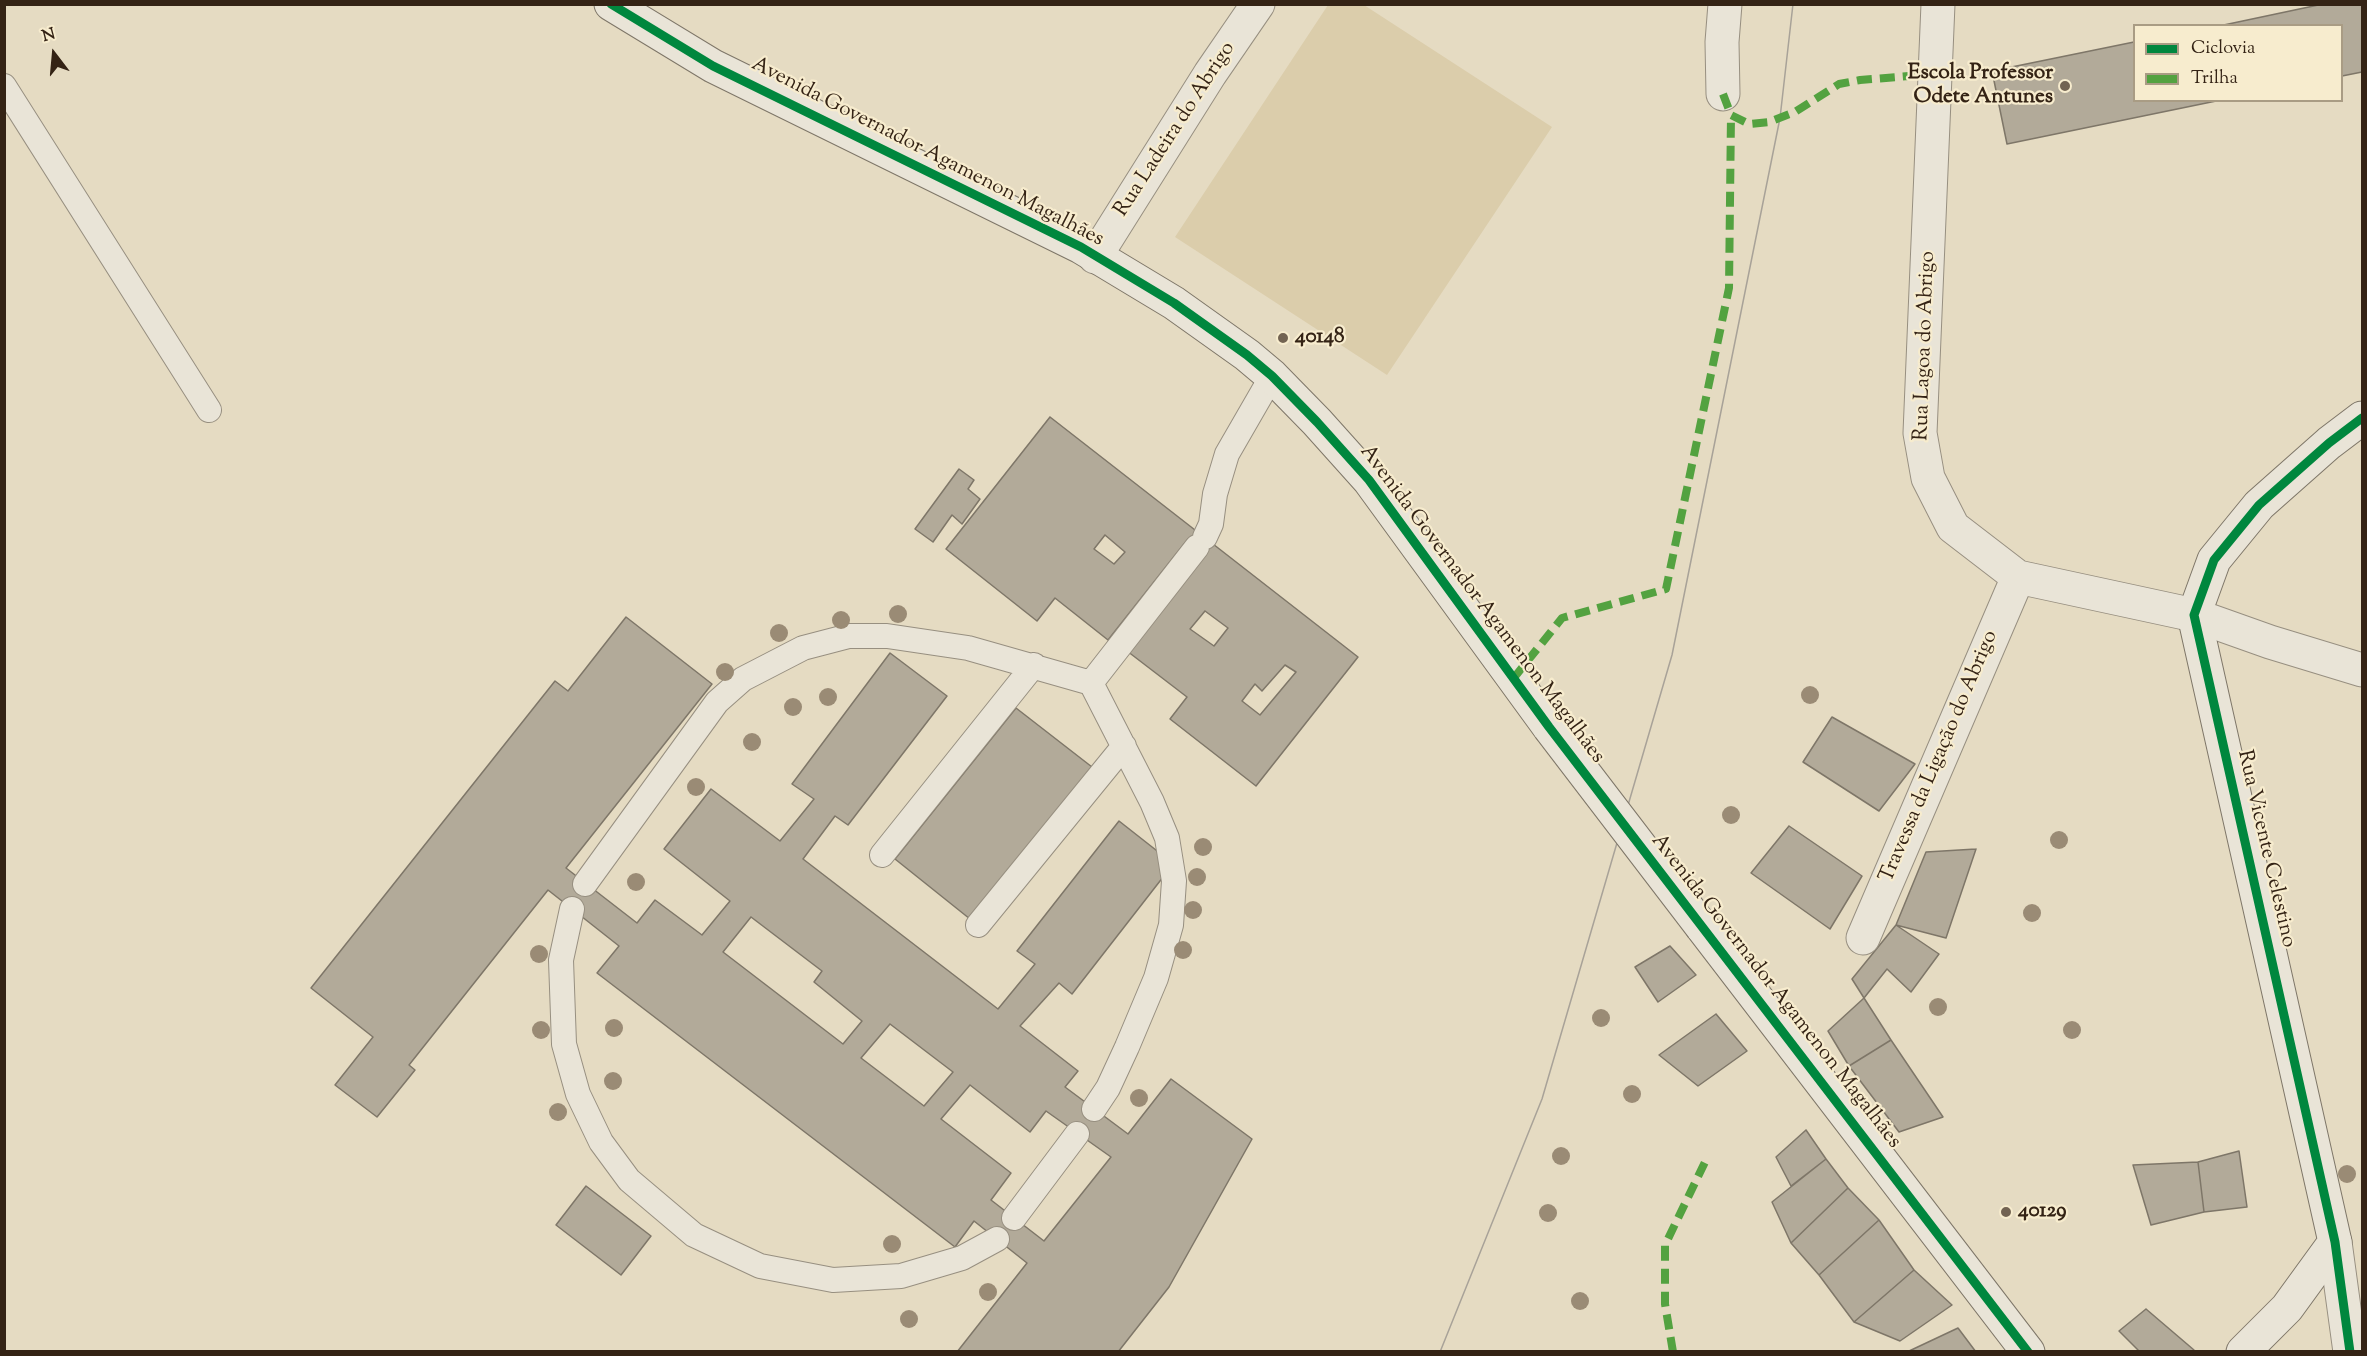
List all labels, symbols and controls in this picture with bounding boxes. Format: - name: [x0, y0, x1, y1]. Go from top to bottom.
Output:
- text: N: [40, 23, 58, 49]
- north arrow: [24, 24, 84, 84]
- legend: [2133, 24, 2343, 102]
- text: Ciclovia: [2191, 36, 2255, 62]
- street label: Rua Ladeira do Abrigo: [1110, 38, 1242, 222]
- street label: Avenida Governador Agamenon Magalhães: [747, 53, 1107, 253]
- place label: Escola Professor Odete Antunes: [1908, 61, 2053, 111]
- text: Trilha: [2191, 66, 2238, 92]
- marker: Escola Professor Odete Antunes: [2058, 79, 2072, 93]
- street label: Rua Lagoa do Abrigo: [1910, 251, 1942, 441]
- place label: 40148: [1295, 325, 1345, 351]
- marker: 40148: [1276, 331, 1290, 345]
- street label: Avenida Governador Agamenon Magalhães: [1353, 441, 1609, 769]
- street label: Travessa da Ligação do Abrigo: [1875, 627, 2005, 887]
- street label: Rua Vicente Celestino: [2230, 748, 2300, 950]
- street label: Avenida Governador Agamenon Magalhães: [1644, 830, 1906, 1154]
- place label: 40129: [2018, 1199, 2066, 1225]
- marker: 40129: [1999, 1205, 2013, 1219]

